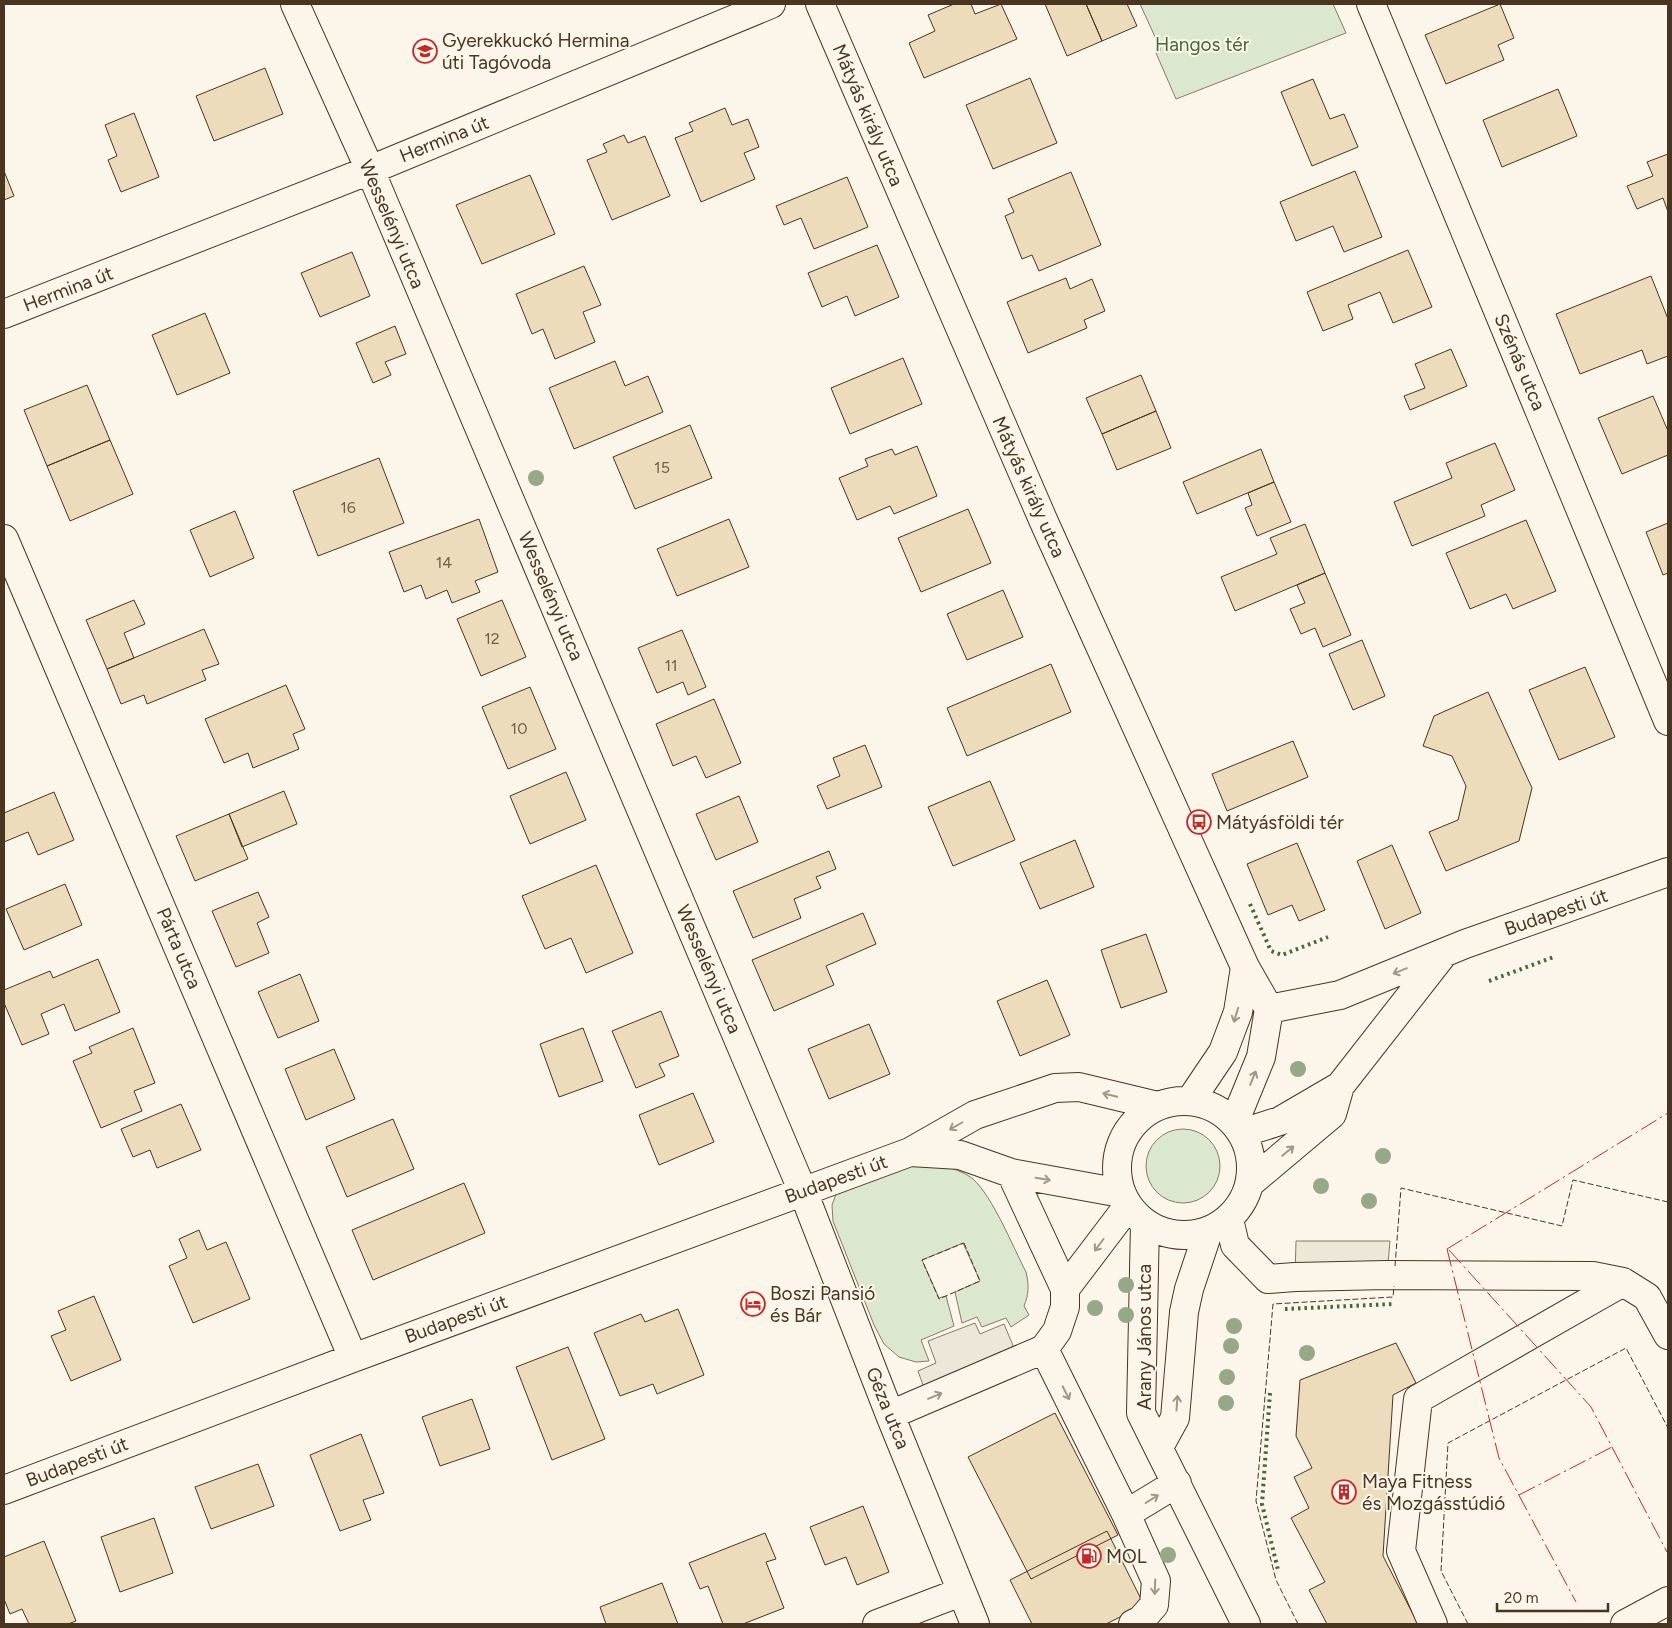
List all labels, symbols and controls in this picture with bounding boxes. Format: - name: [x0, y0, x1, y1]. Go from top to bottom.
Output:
- place label: Gyerekkuckó Hermina úti Tagóvoda: [442, 29, 629, 74]
- park label: Hangos tér: [1155, 33, 1250, 56]
- school or university icon: Gyerekkuckó Hermina úti Tagóvoda: [412, 38, 438, 64]
- street label: Mátyás király utca: [828, 40, 908, 190]
- street label: Hermina út: [396, 111, 492, 167]
- street label: Wesselényi utca: [354, 156, 430, 292]
- street label: Hermina út: [20, 261, 116, 317]
- street label: Szénás utca: [1489, 310, 1551, 414]
- street label: Mátyás király utca: [988, 413, 1070, 561]
- house number: 15: [654, 458, 670, 477]
- house number: 16: [340, 498, 356, 517]
- street label: Wesselényi utca: [513, 528, 589, 664]
- house number: 14: [436, 553, 452, 572]
- house number: 12: [484, 629, 500, 648]
- house number: 11: [664, 656, 678, 675]
- house number: 10: [511, 719, 527, 738]
- bus stop icon: Mátyásföldi tér: [1186, 809, 1212, 835]
- place label: Mátyásföldi tér: [1216, 811, 1344, 834]
- street label: Budapesti út: [1501, 884, 1611, 940]
- street label: Wesselényi utca: [671, 901, 747, 1037]
- street label: Párta utca: [152, 904, 206, 992]
- one-way arrow: [1393, 966, 1408, 976]
- one-way arrow: [1231, 1006, 1241, 1022]
- one-way arrow: [1248, 1071, 1258, 1086]
- one-way arrow: [1103, 1089, 1119, 1099]
- one-way arrow: [950, 1121, 964, 1131]
- one-way arrow: [1281, 1146, 1294, 1157]
- street label: Budapesti út: [782, 1150, 890, 1208]
- one-way arrow: [1034, 1175, 1050, 1185]
- one-way arrow: [1093, 1238, 1104, 1251]
- street label: Arany János utca: [1133, 1264, 1156, 1410]
- place label: Boszi Pansió és Bár: [770, 1282, 875, 1327]
- street label: Budapesti út: [402, 1290, 510, 1348]
- hotel icon: Boszi Pansió és Bár: [740, 1291, 766, 1317]
- street label: Géza utca: [861, 1364, 915, 1452]
- one-way arrow: [1062, 1385, 1071, 1400]
- one-way arrow: [927, 1391, 942, 1401]
- one-way arrow: [1172, 1395, 1181, 1411]
- street label: Budapesti út: [23, 1432, 131, 1492]
- place label: Maya Fitness és Mozgásstúdió: [1362, 1470, 1505, 1515]
- building icon: Maya Fitness és Mozgásstúdió: [1331, 1479, 1357, 1505]
- one-way arrow: [1144, 1493, 1158, 1503]
- fuel station icon: MOL: [1076, 1543, 1102, 1569]
- place label: MOL: [1106, 1545, 1147, 1568]
- one-way arrow: [1150, 1579, 1160, 1595]
- scale bar: [1497, 1580, 1608, 1612]
- text: 20 m: [1504, 1589, 1538, 1607]

